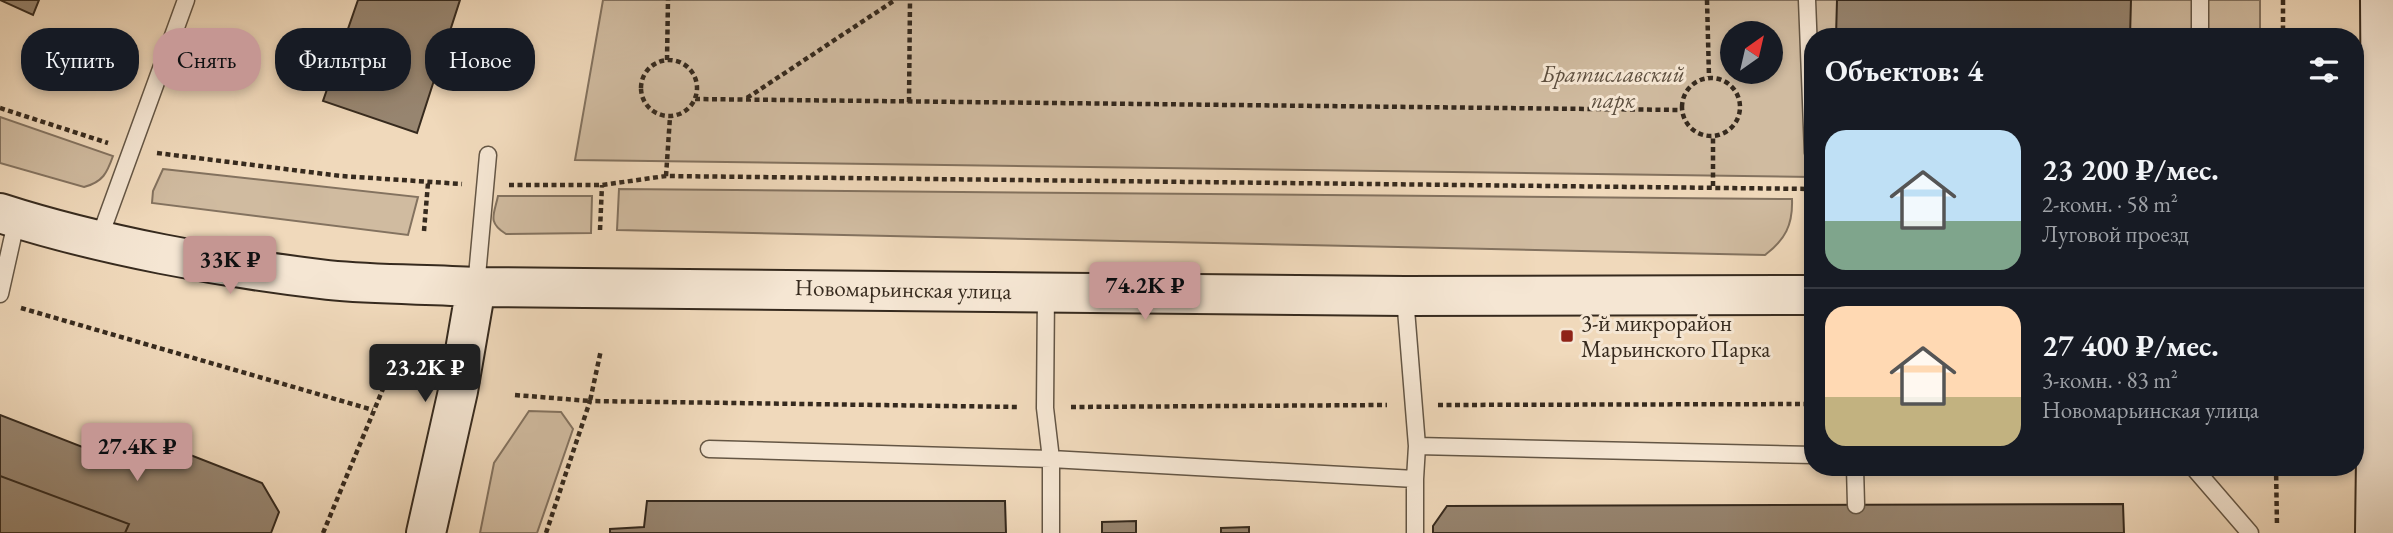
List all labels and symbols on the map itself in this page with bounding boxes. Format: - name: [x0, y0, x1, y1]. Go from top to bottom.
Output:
- north arrow: [1720, 21, 1783, 84]
- park label: Братиславский парк: [1540, 59, 1685, 115]
- pin: 33K ₽: [181, 236, 279, 296]
- pin: 74.2K ₽: [1080, 262, 1210, 322]
- street label: Новомарьинская улица: [794, 272, 1013, 306]
- place label: 3-й микрорайон Марьинского Парка: [1581, 308, 1771, 364]
- marker: 3-й микрорайон Марьинского Парка: [1559, 328, 1575, 344]
- pin: 23.2K ₽: [360, 344, 490, 404]
- pin: 27.4K ₽: [72, 424, 202, 483]

